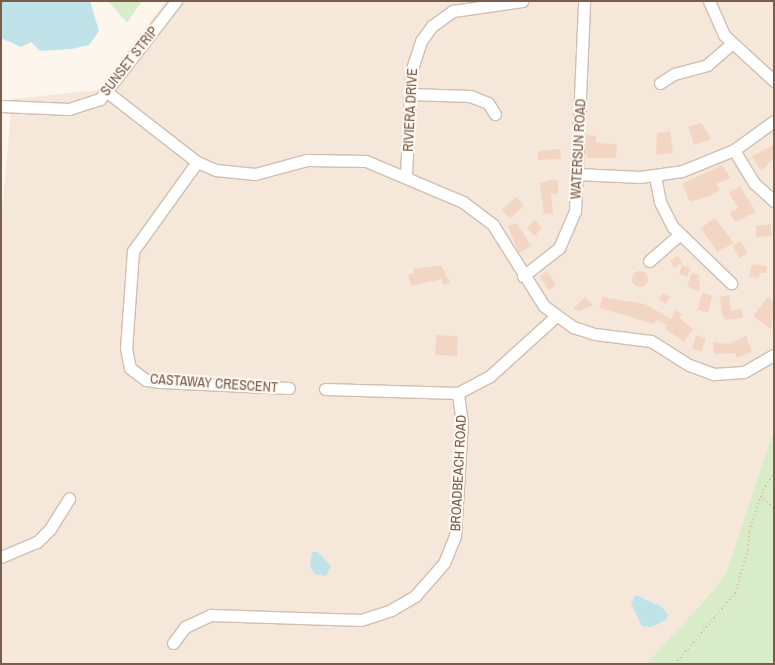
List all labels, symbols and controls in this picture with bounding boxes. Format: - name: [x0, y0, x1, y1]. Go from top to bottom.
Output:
- street label: SUNSET STRIP: [97, 23, 161, 99]
- street label: RIVIERA DRIVE: [399, 68, 421, 152]
- street label: WATERSUN ROAD: [567, 98, 589, 200]
- street label: CASTAWAY CRESCENT: [149, 370, 279, 396]
- street label: BROADBEACH ROAD: [447, 414, 469, 532]

